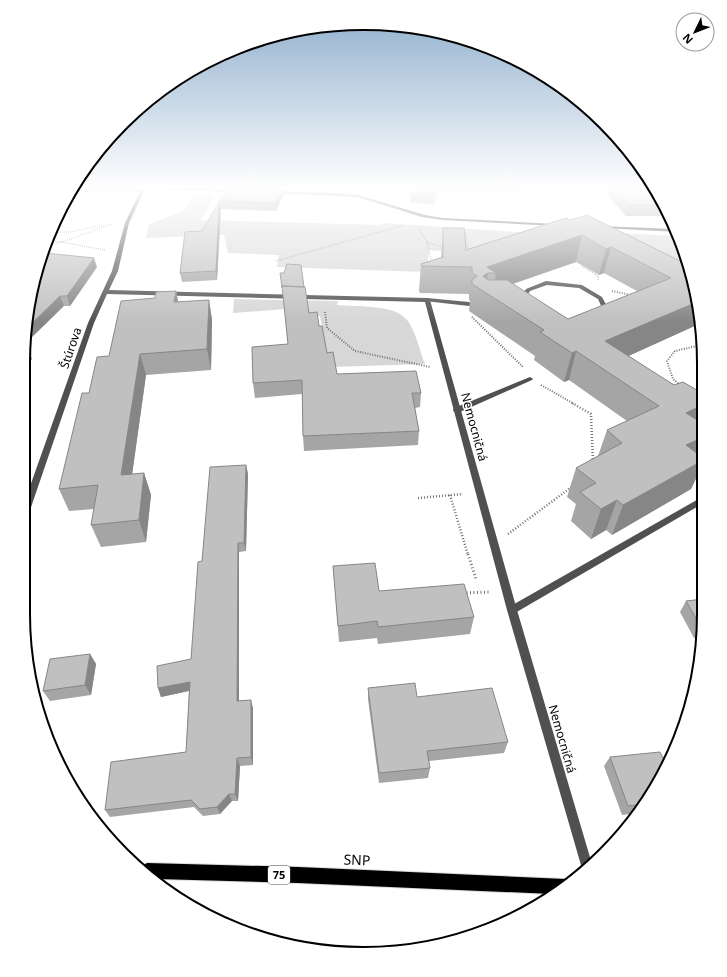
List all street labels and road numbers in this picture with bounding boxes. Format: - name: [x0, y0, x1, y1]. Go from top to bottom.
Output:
- street label: Štúrova: [56, 325, 86, 371]
- street label: Nemocničná: [457, 391, 492, 463]
- street label: Nemocničná: [545, 703, 580, 775]
- street label: SNP: [343, 850, 371, 869]
- road number: 75: [268, 866, 290, 884]

